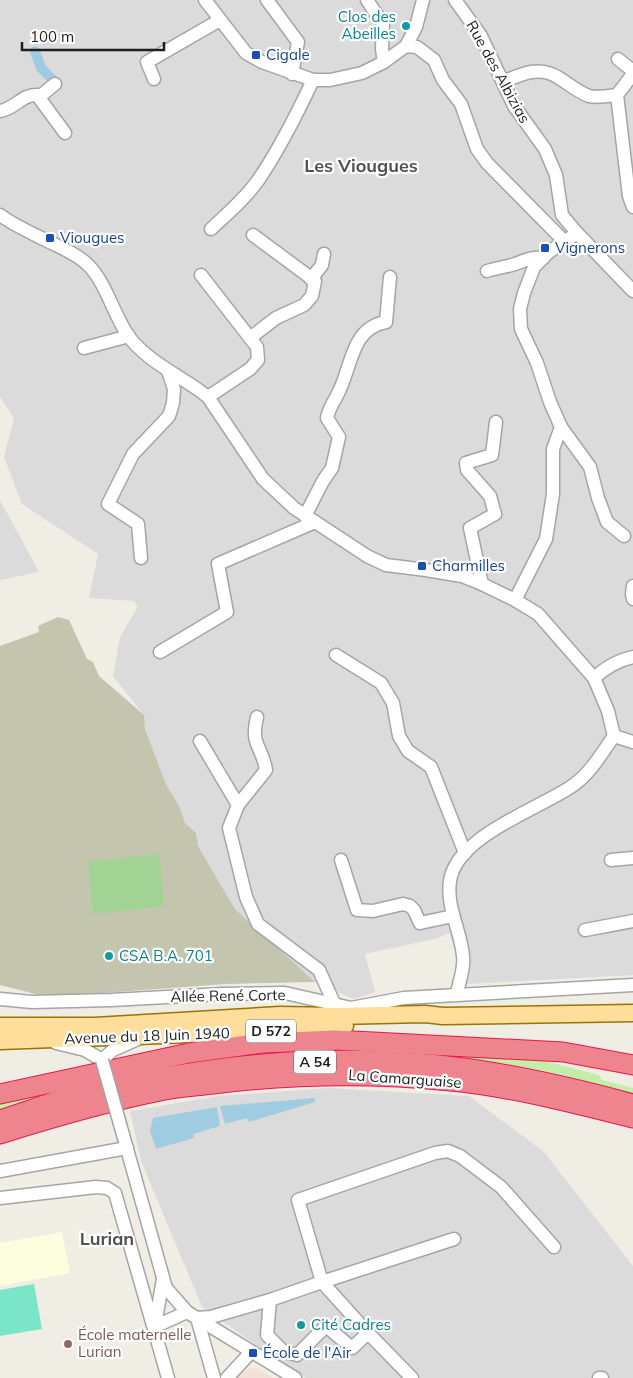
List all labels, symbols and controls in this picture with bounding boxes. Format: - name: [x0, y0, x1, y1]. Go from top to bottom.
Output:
- place label: Clos des Abeilles: [338, 7, 396, 43]
- street label: Rue des Albizias: [462, 17, 535, 126]
- scale bar: [22, 20, 165, 52]
- marker: Clos des Abeilles: [400, 20, 412, 32]
- text: 100 m: [30, 27, 74, 46]
- place label: Cigale: [266, 45, 310, 64]
- marker: Cigale: [250, 49, 262, 61]
- district label: Les Viougues: [304, 154, 418, 177]
- place label: Viougues: [60, 228, 125, 247]
- marker: Viougues: [44, 232, 56, 244]
- place label: Vignerons: [555, 238, 625, 257]
- marker: Vignerons: [539, 242, 551, 254]
- place label: Charmilles: [432, 556, 505, 575]
- marker: Charmilles: [416, 560, 428, 572]
- place label: CSA B.A. 701: [119, 946, 213, 965]
- marker: CSA B.A. 701: [103, 950, 115, 962]
- street label: Allée René Corte: [170, 985, 286, 1006]
- road number: D 572: [246, 1019, 296, 1042]
- street label: Avenue du 18 Juin 1940: [64, 1023, 230, 1048]
- road number: A 54: [294, 1050, 336, 1074]
- street label: La Camarguaise: [348, 1065, 462, 1092]
- district label: Lurian: [80, 1227, 134, 1250]
- place label: Cité Cadres: [311, 1315, 391, 1334]
- marker: Cité Cadres: [295, 1319, 307, 1331]
- place label: École maternelle Lurian: [78, 1325, 191, 1361]
- marker: École maternelle Lurian: [62, 1338, 74, 1350]
- place label: École de l'Air: [263, 1343, 352, 1362]
- marker: École de l'Air: [247, 1347, 259, 1359]

